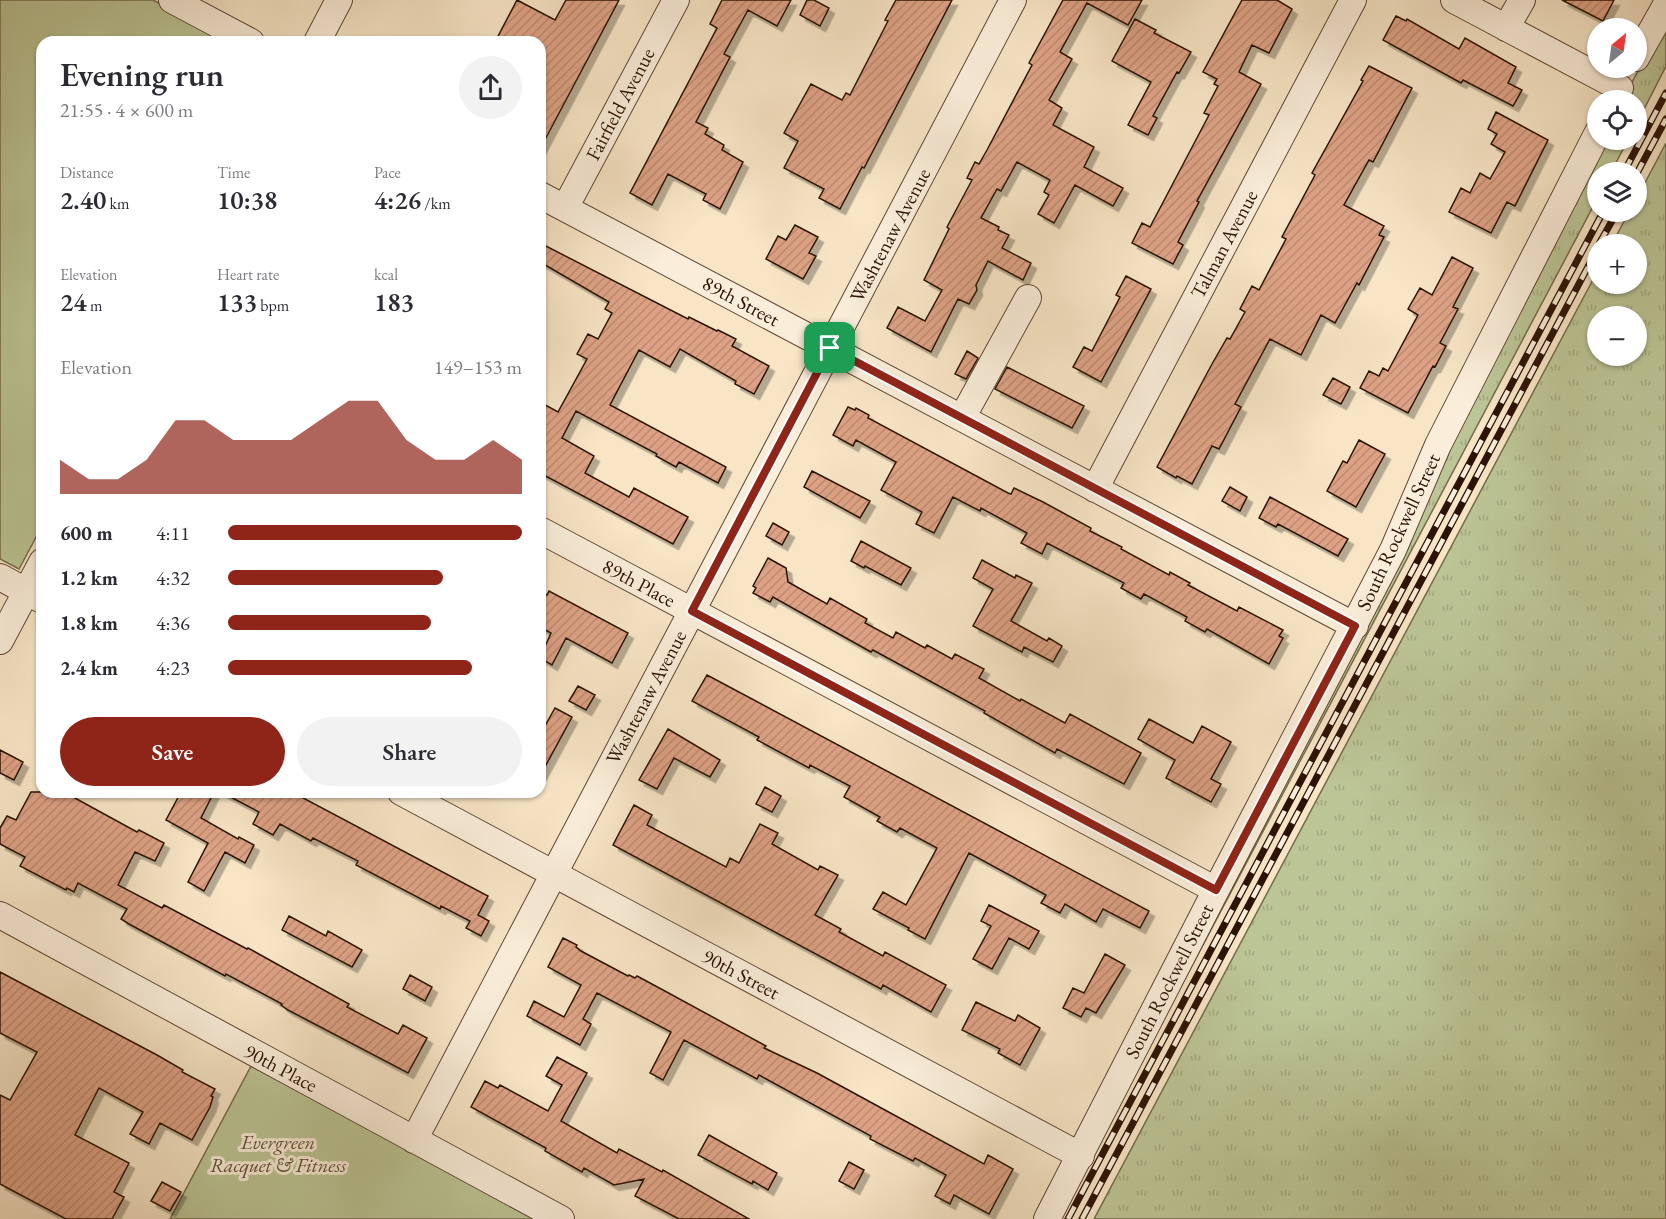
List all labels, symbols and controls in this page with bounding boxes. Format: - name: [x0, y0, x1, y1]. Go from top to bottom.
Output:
- north arrow: [1587, 18, 1647, 78]
- map controls: [1587, 18, 1647, 366]
- street label: Fairfield Avenue: [579, 43, 661, 165]
- text: Evening run: [60, 53, 224, 96]
- button: share: [459, 56, 522, 119]
- button: locate: [1587, 90, 1647, 150]
- text: 21:55 · 4 × 600 m: [60, 97, 193, 123]
- text: Distance: [60, 162, 113, 183]
- text: Time: [217, 162, 250, 183]
- text: Pace: [374, 162, 401, 183]
- button: layers: [1587, 162, 1647, 222]
- street label: Washtenaw Avenue: [844, 163, 936, 307]
- text: 2.40: [60, 183, 106, 217]
- text: 10:38: [217, 183, 277, 217]
- text: 4:26: [374, 183, 421, 217]
- street label: Talman Avenue: [1184, 185, 1264, 303]
- text: km: [106, 193, 129, 214]
- text: /km: [421, 193, 451, 214]
- button: +: [1587, 234, 1647, 294]
- text: Elevation: [60, 264, 118, 285]
- text: Heart rate: [217, 264, 279, 285]
- text: kcal: [374, 264, 398, 285]
- street label: 89th Street: [698, 270, 785, 332]
- text: 24: [60, 285, 87, 319]
- text: 133: [217, 285, 257, 319]
- text: 183: [374, 285, 414, 319]
- text: m: [87, 295, 102, 316]
- text: bpm: [257, 295, 289, 316]
- button: −: [1587, 306, 1647, 366]
- pin: [804, 322, 855, 373]
- icon: arrive: [813, 331, 846, 364]
- text: Elevation: [60, 354, 132, 380]
- text: 149–153 m: [434, 354, 522, 380]
- street label: South Rockwell Street: [1350, 449, 1446, 615]
- text: 600 m: [60, 520, 113, 546]
- text: 4:11: [156, 520, 190, 546]
- street label: 89th Place: [598, 553, 680, 613]
- text: 1.2 km: [60, 565, 118, 591]
- text: 4:32: [156, 565, 190, 591]
- text: 1.8 km: [60, 610, 118, 636]
- text: 4:36: [156, 610, 190, 636]
- street label: Washtenaw Avenue: [600, 625, 692, 769]
- text: 2.4 km: [60, 655, 118, 681]
- text: 4:23: [156, 655, 190, 681]
- button: Save: [60, 717, 285, 786]
- button: Share: [297, 717, 522, 786]
- street label: South Rockwell Street: [1119, 898, 1220, 1063]
- street label: 90th Street: [698, 943, 785, 1005]
- street label: 90th Place: [240, 1038, 322, 1098]
- park label: Evergreen Racquet & Fitness: [210, 1129, 347, 1179]

